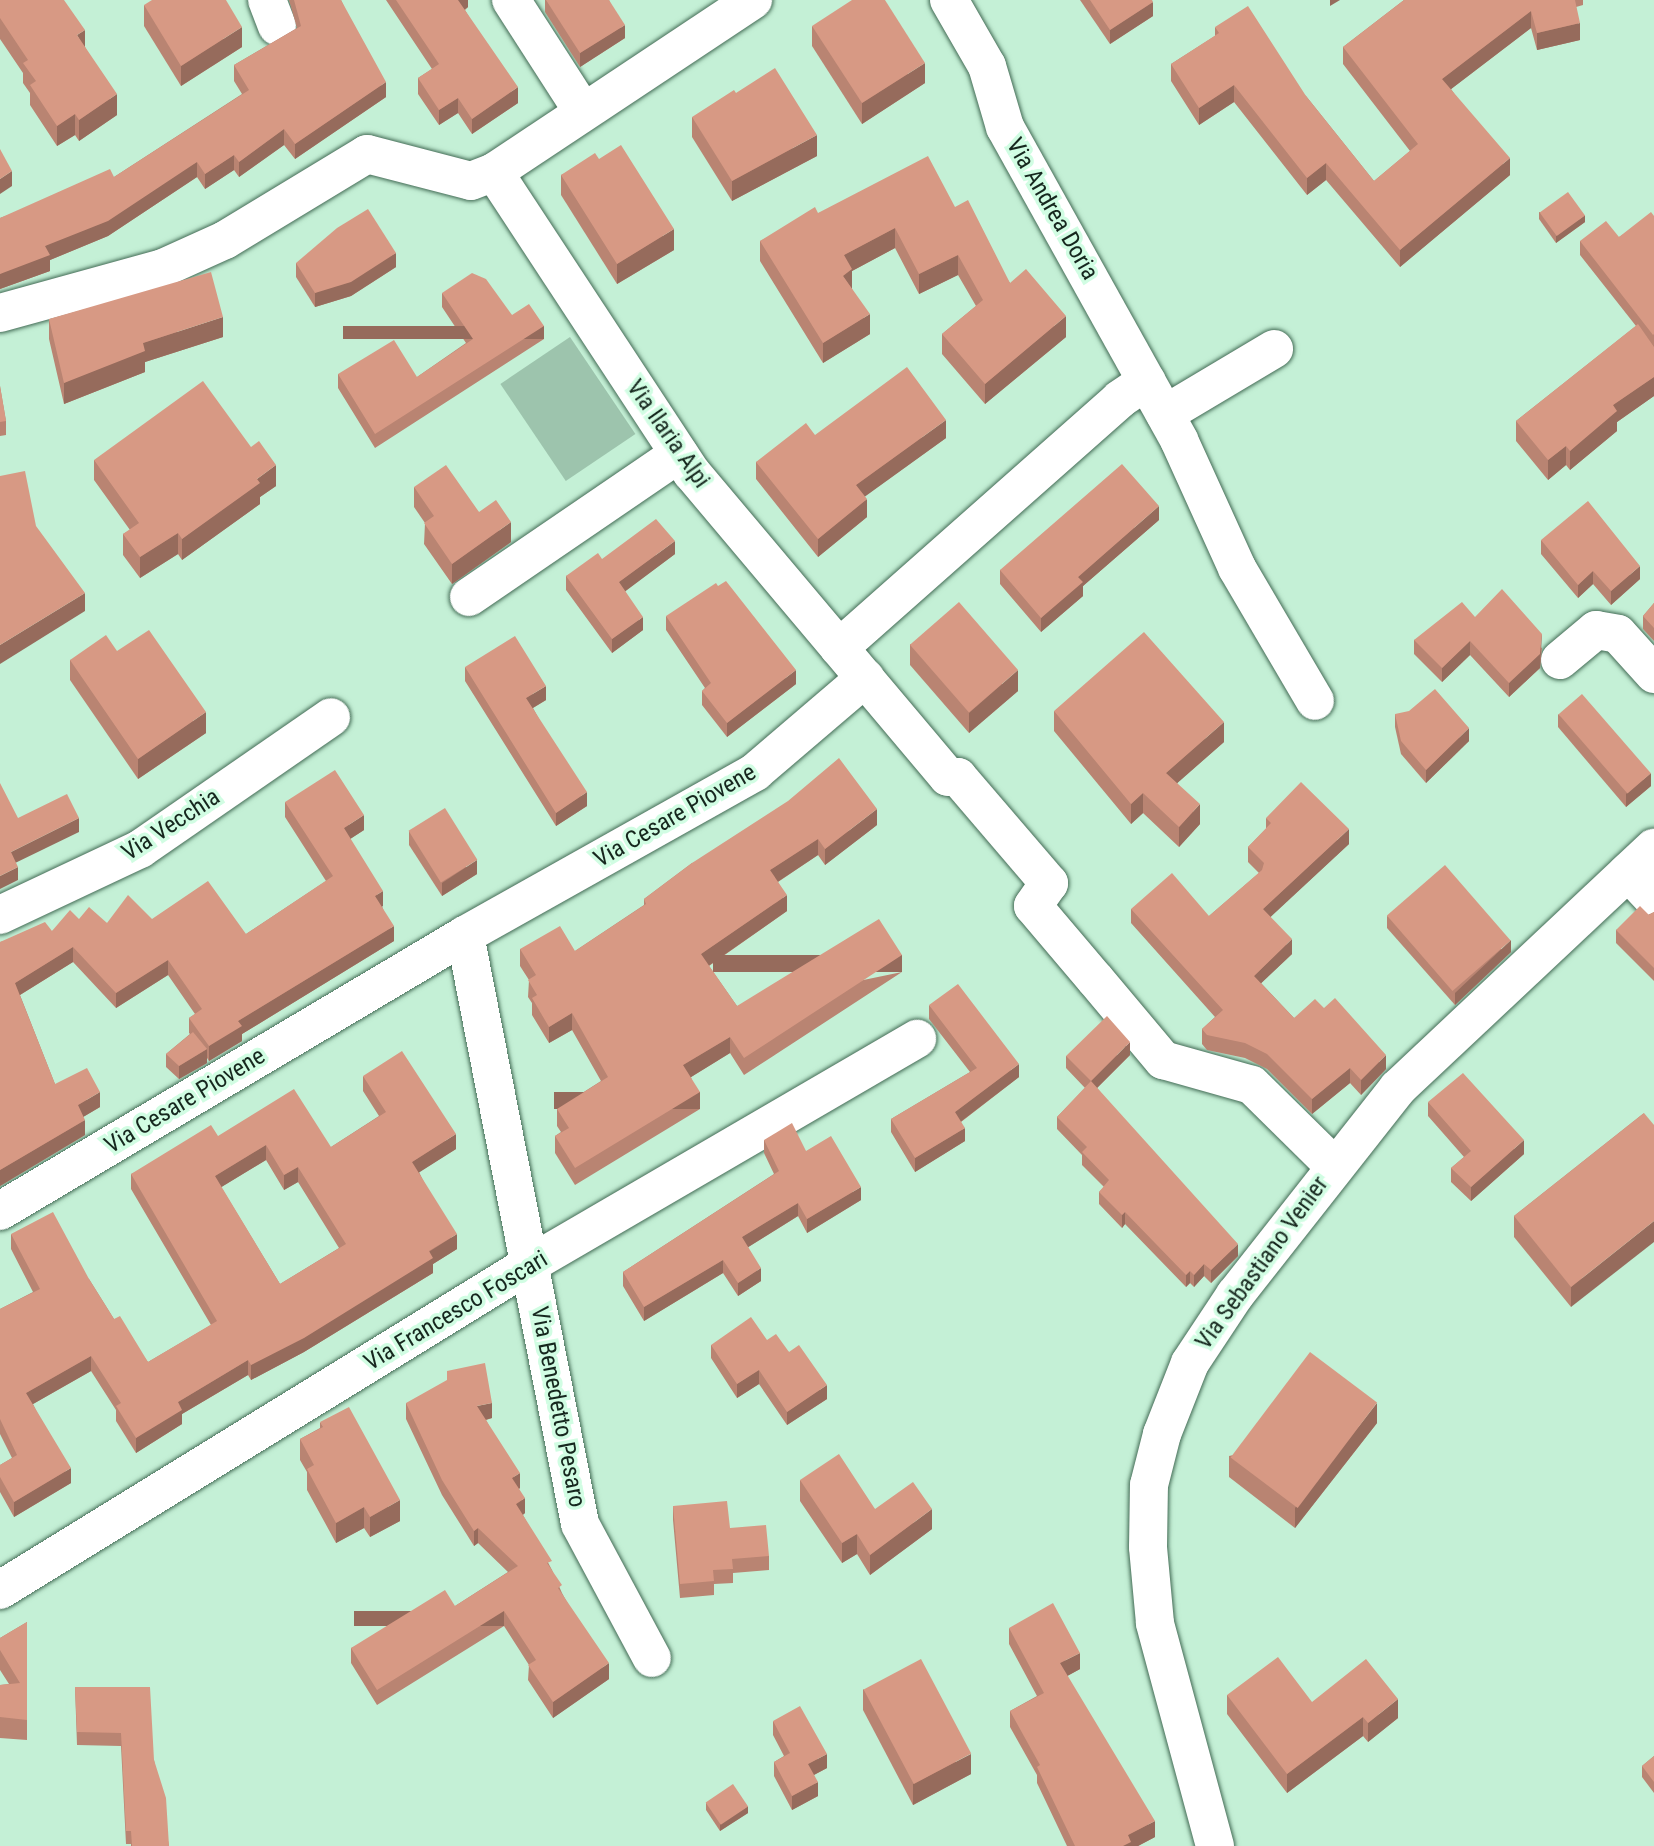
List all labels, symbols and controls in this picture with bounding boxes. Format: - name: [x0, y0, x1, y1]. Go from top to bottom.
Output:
- street label: Via Andrea Doria: [1000, 133, 1104, 285]
- street label: Via Ilaria Alpi: [620, 374, 716, 494]
- street label: Via Cesare Piovene: [589, 758, 761, 874]
- street label: Via Vecchia: [117, 783, 225, 867]
- street label: Via Cesare Piovene: [100, 1042, 270, 1160]
- street label: Via Sebastiano Venier: [1189, 1171, 1335, 1355]
- street label: Via Francesco Foscari: [359, 1245, 553, 1377]
- street label: Via Benedetto Pesaro: [524, 1304, 592, 1510]

